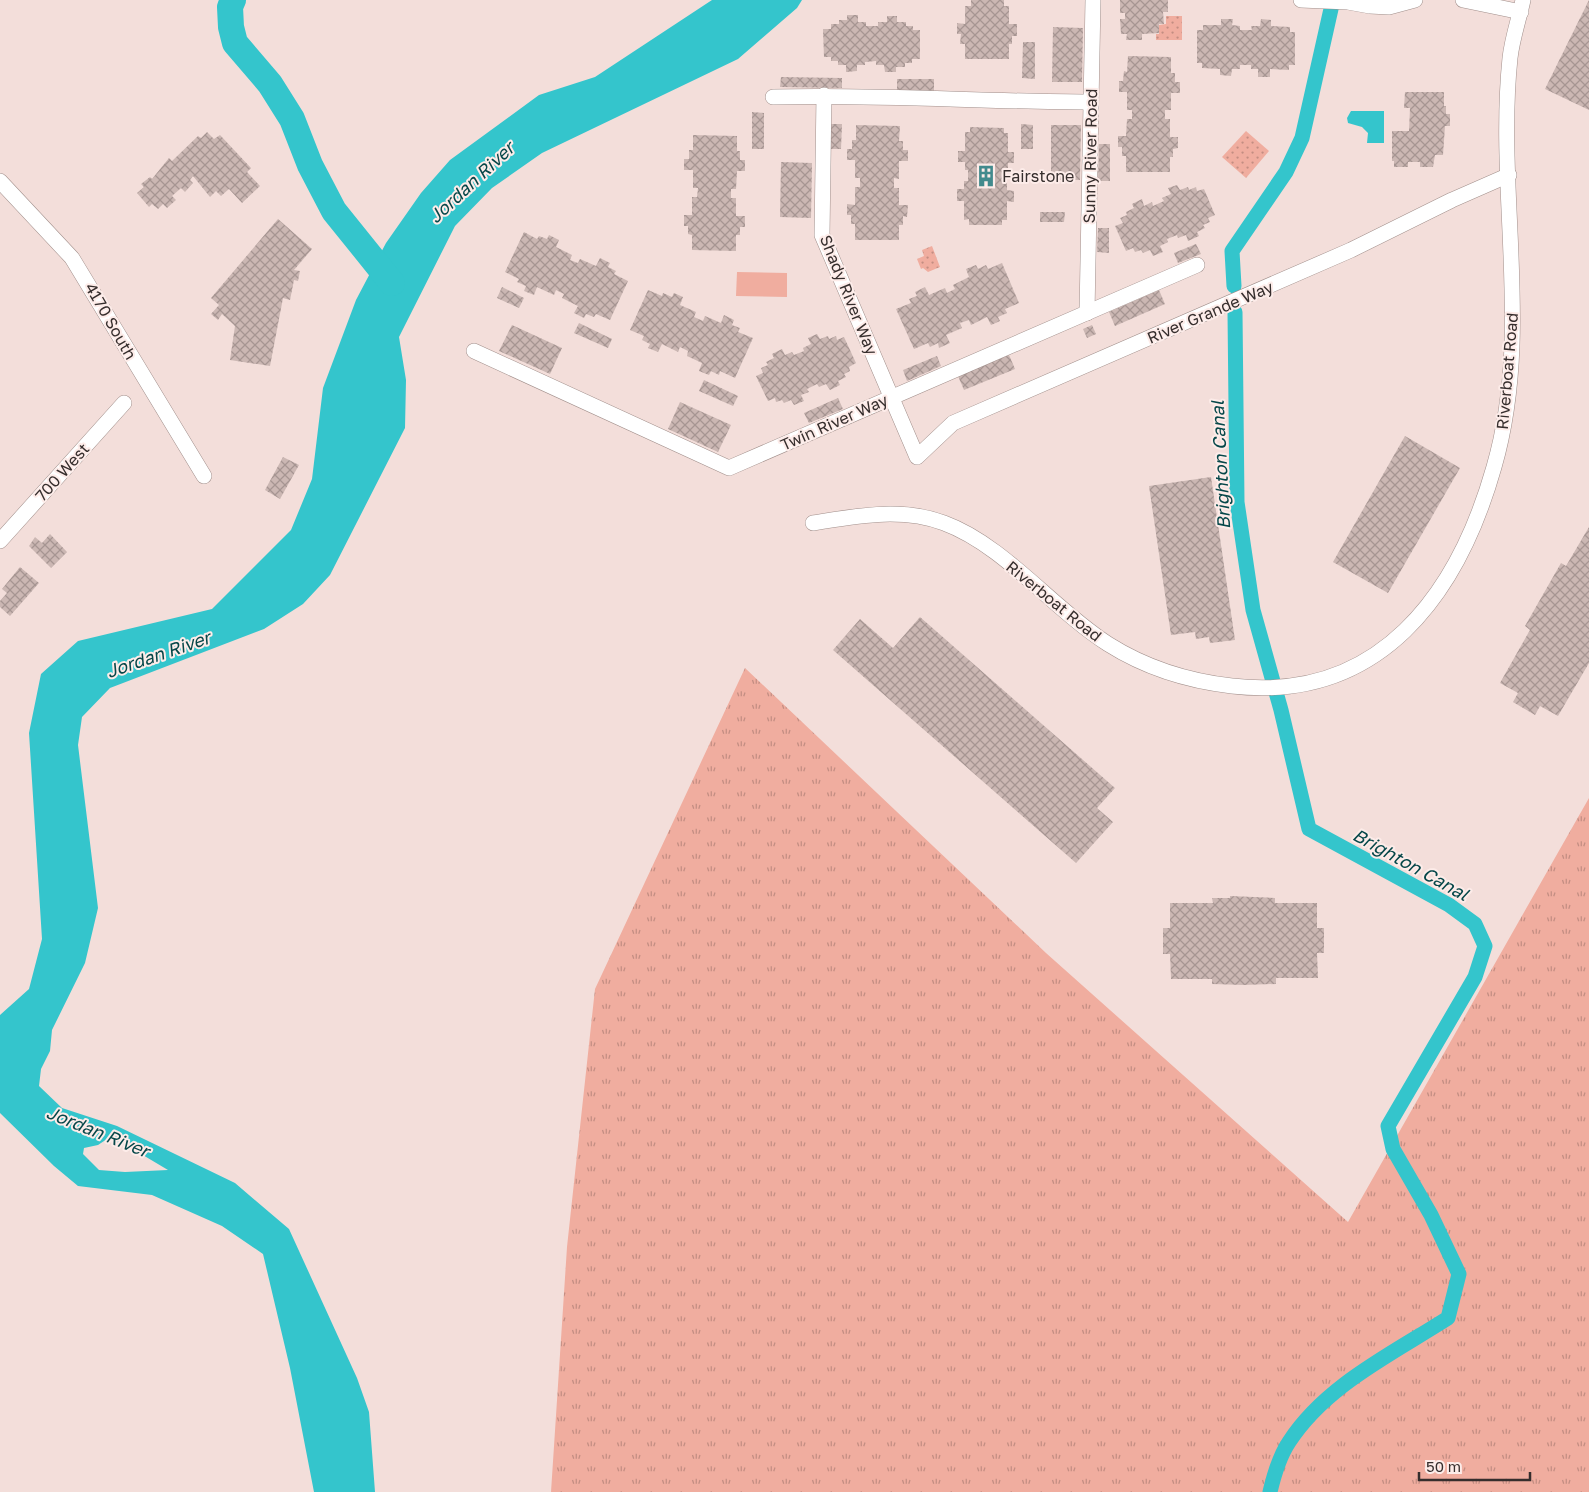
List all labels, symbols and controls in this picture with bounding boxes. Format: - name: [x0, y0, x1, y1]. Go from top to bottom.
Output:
- street label: Sunny River Road: [1079, 88, 1101, 224]
- water label: Jordan River: [424, 135, 520, 227]
- building icon: Fairstone: [973, 163, 999, 189]
- place label: Fairstone: [1002, 166, 1074, 186]
- street label: Shady River Way: [816, 232, 882, 358]
- street label: River Grande Way: [1144, 276, 1276, 348]
- street label: 4170 South: [81, 279, 141, 363]
- street label: Riverboat Road: [1492, 312, 1522, 430]
- street label: Twin River Way: [777, 389, 891, 455]
- water label: Brighton Canal: [1206, 399, 1234, 530]
- street label: 700 West: [31, 439, 93, 505]
- street label: Riverboat Road: [1002, 556, 1106, 646]
- water label: Jordan River: [103, 625, 216, 682]
- water label: Brighton Canal: [1349, 823, 1474, 905]
- water label: Jordan River: [43, 1100, 155, 1163]
- scale bar: [1419, 1450, 1530, 1482]
- text: 50 m: [1426, 1457, 1461, 1475]

